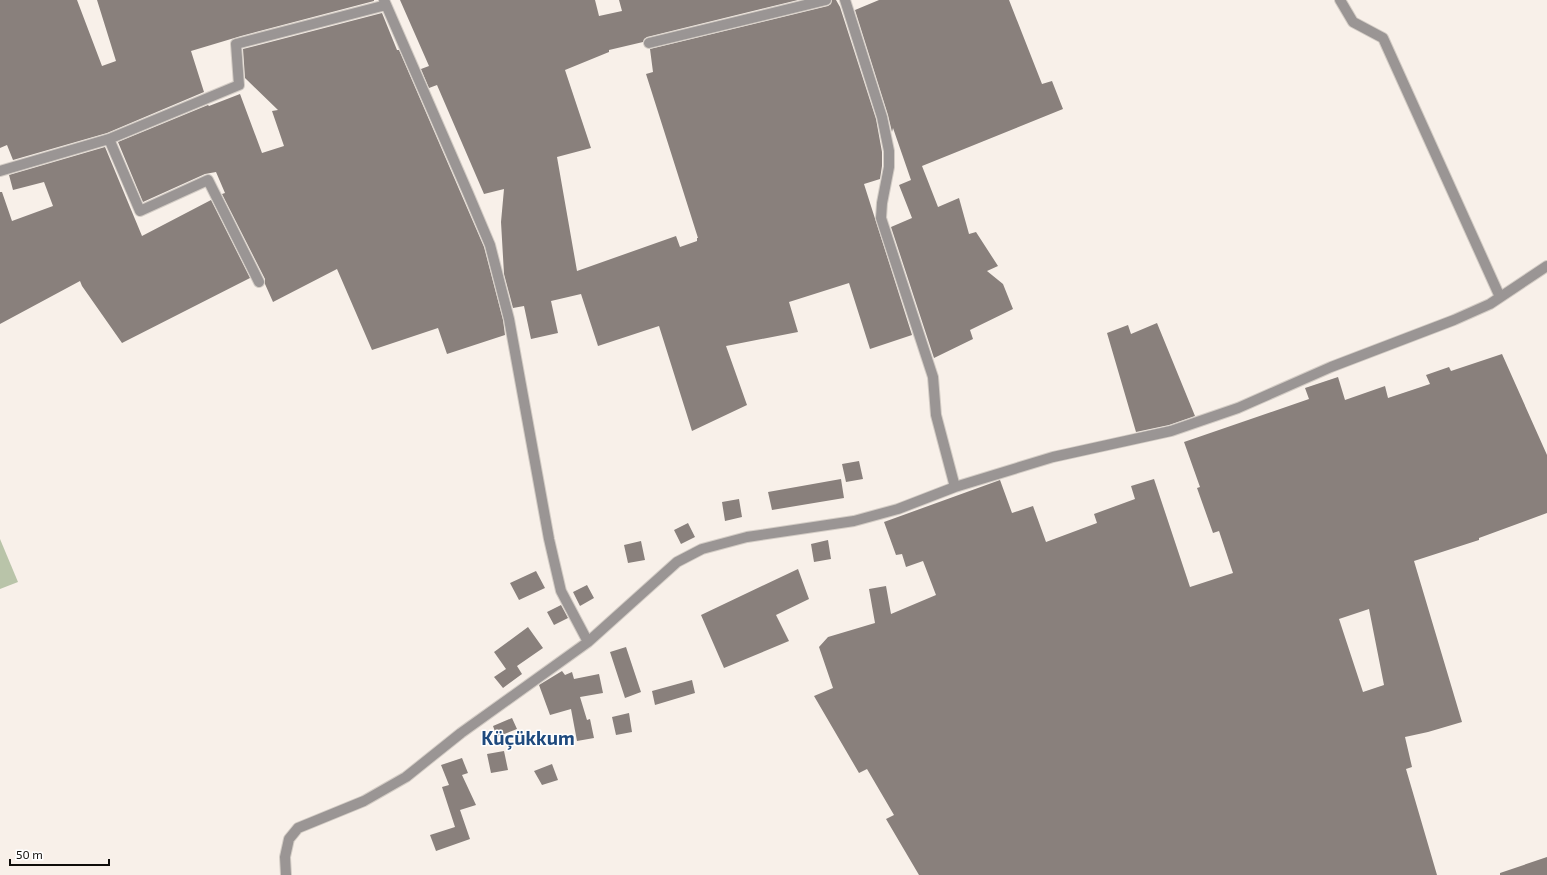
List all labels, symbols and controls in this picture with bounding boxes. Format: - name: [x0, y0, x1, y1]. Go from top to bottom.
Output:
- district label: Küçükkum: [481, 726, 575, 750]
- scale bar: [10, 841, 109, 867]
- text: 50 m: [16, 847, 43, 861]

